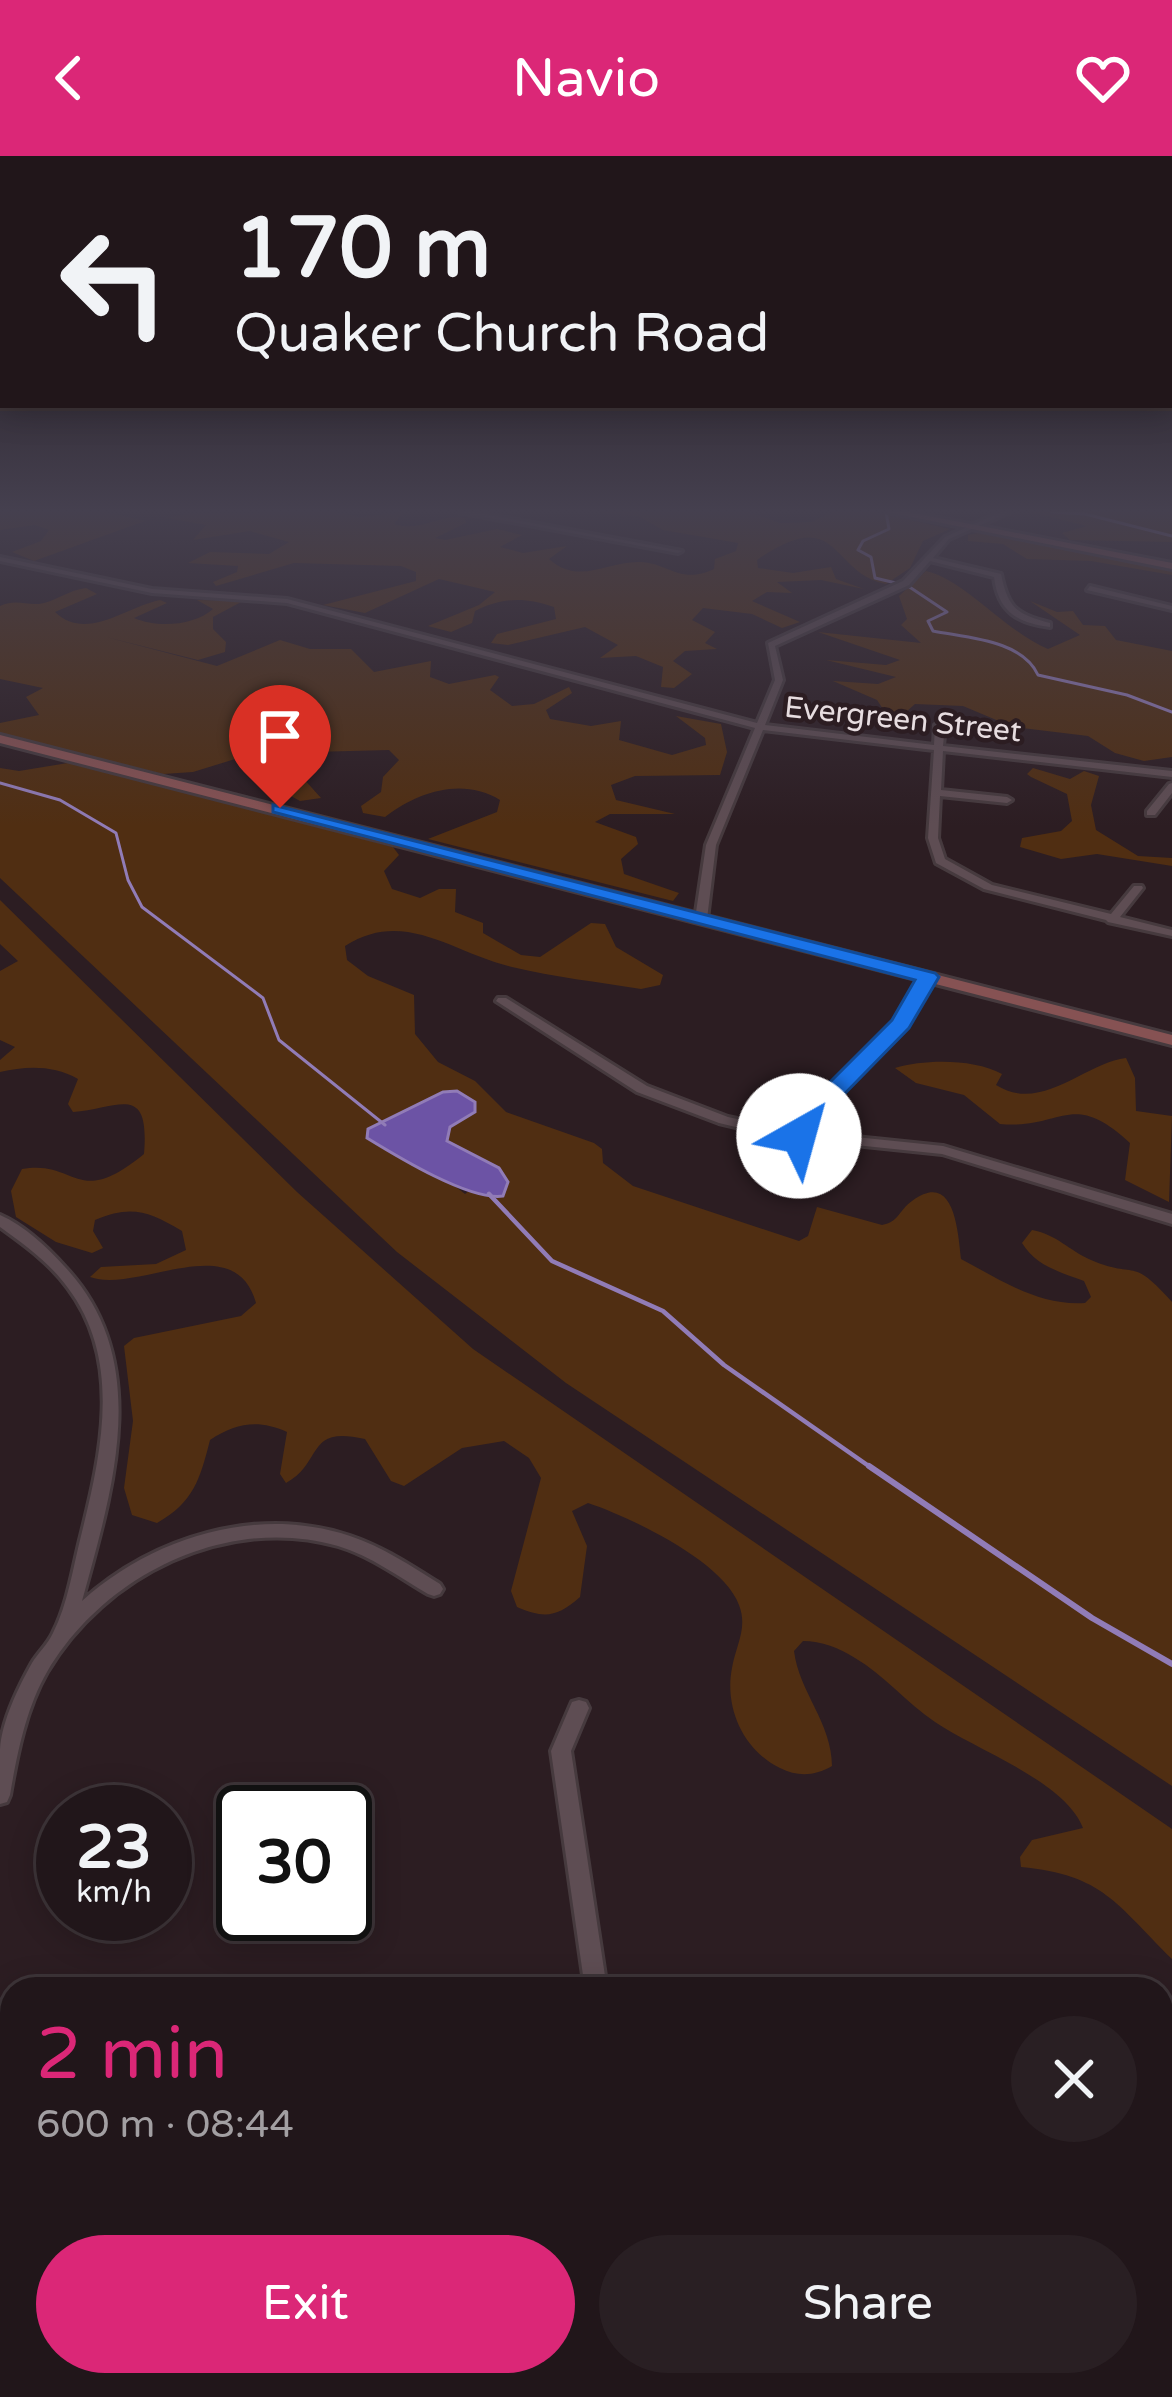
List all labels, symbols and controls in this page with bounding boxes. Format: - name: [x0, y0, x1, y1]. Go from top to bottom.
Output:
- icon: back: [36, 45, 102, 111]
- icon: heart: [1070, 45, 1136, 111]
- text: Navio: [512, 46, 660, 111]
- text: 170 m: [234, 199, 491, 300]
- icon: left: [36, 204, 192, 360]
- text: Quaker Church Road: [234, 301, 769, 366]
- pin: [229, 685, 331, 808]
- street label: Evergreen Street: [783, 689, 1023, 750]
- icon: arrive: [247, 703, 313, 769]
- position arrow: [736, 1073, 862, 1199]
- speed limit sign: 30: [216, 1785, 372, 1941]
- text: 23: [76, 1812, 152, 1884]
- text: km/h: [76, 1874, 152, 1911]
- text: 2 min: [36, 2012, 228, 2099]
- button: close: [1011, 2016, 1137, 2142]
- text: 600 m · 08:44: [36, 2101, 294, 2148]
- button: Exit: [36, 2235, 575, 2373]
- button: Share: [599, 2235, 1137, 2373]

